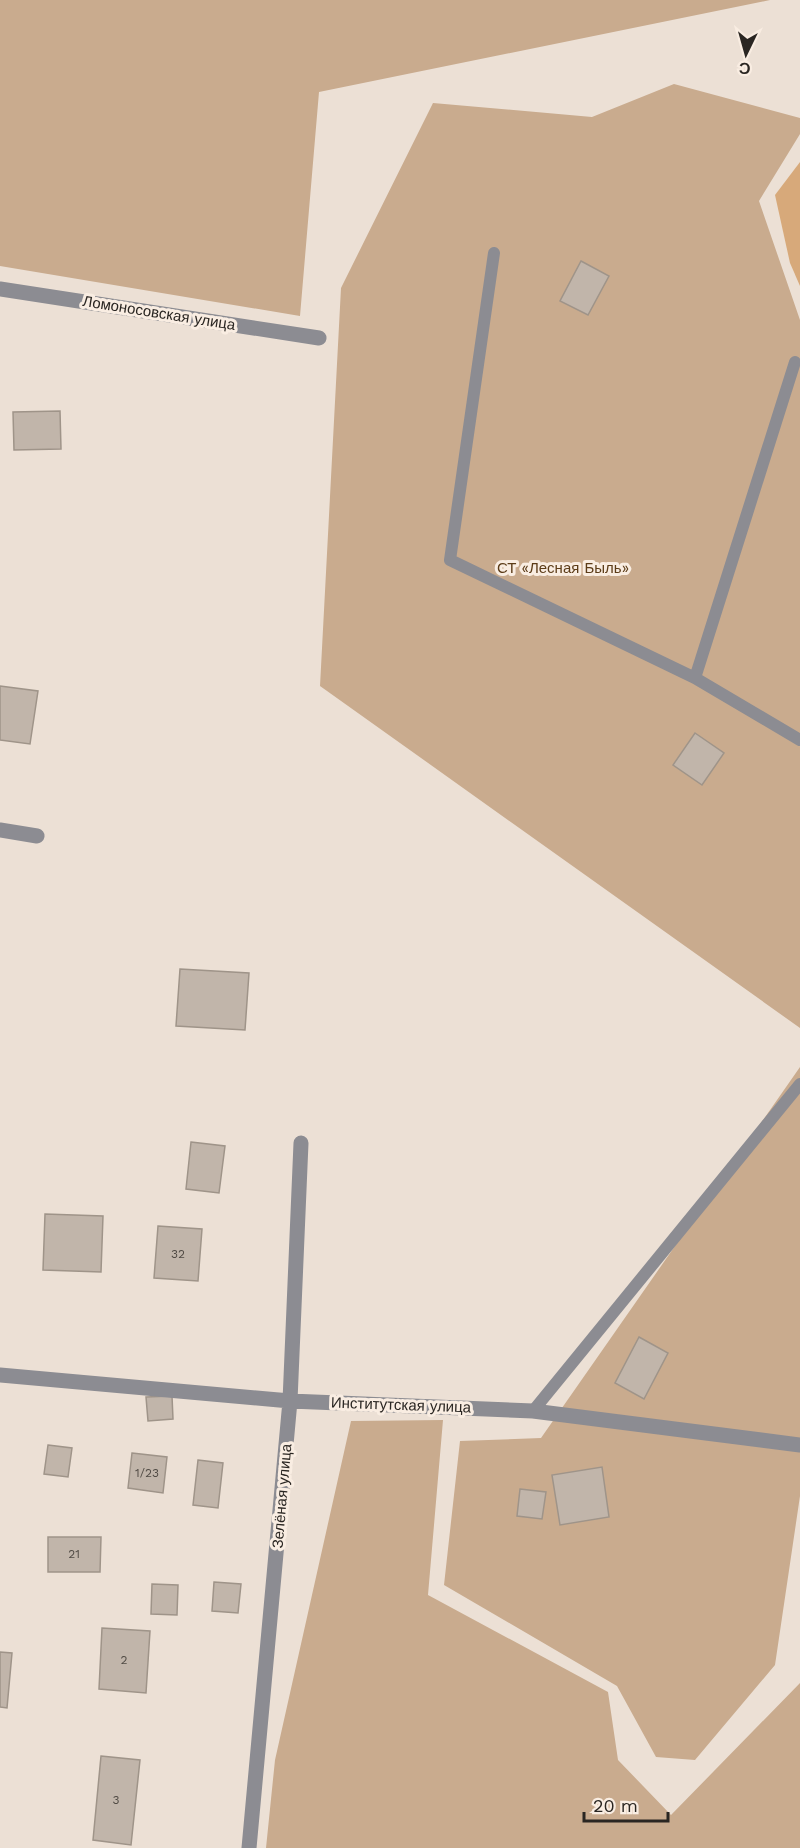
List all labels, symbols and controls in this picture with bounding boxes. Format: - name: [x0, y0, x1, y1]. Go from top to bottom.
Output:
- north arrow: [716, 24, 776, 84]
- text: С: [738, 58, 751, 78]
- street label: Ломоносовская улица: [81, 292, 237, 334]
- park label: СТ «Лесная Быль»: [497, 559, 629, 577]
- house number: 32: [171, 1247, 185, 1261]
- street label: Институтская улица: [331, 1394, 472, 1416]
- street label: Зелёная улица: [268, 1442, 296, 1549]
- house number: 1/23: [135, 1466, 159, 1480]
- house number: 21: [68, 1547, 80, 1561]
- house number: 2: [121, 1653, 128, 1667]
- scale bar: [584, 1785, 668, 1823]
- house number: 3: [113, 1793, 120, 1807]
- text: 20 m: [593, 1795, 638, 1816]

